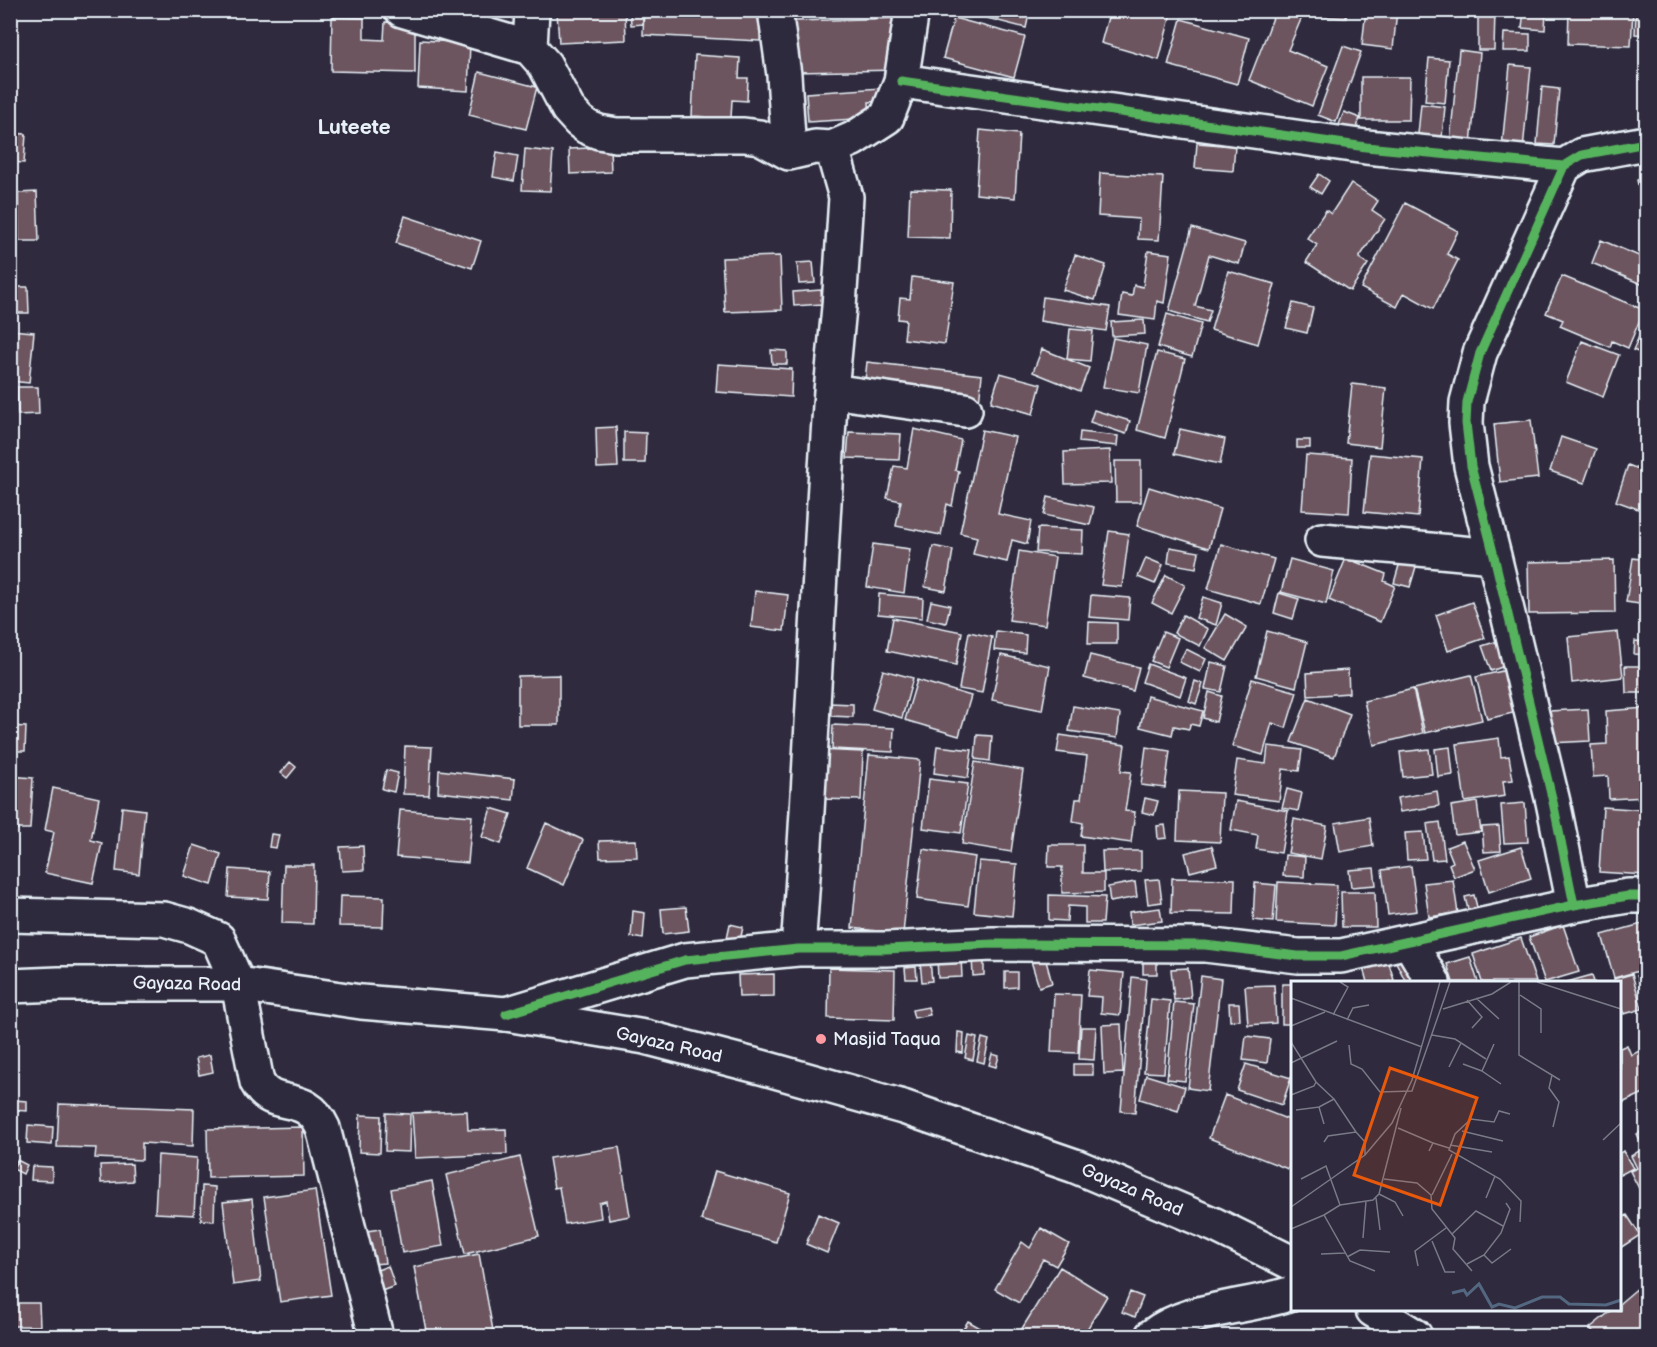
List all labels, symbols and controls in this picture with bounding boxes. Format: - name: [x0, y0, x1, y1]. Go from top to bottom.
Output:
- district label: Luteete: [317, 115, 391, 140]
- street label: Gayaza Road: [133, 973, 241, 995]
- inset map: [1291, 981, 1621, 1311]
- street label: Gayaza Road: [614, 1023, 724, 1067]
- place label: Masjid Taqua: [833, 1029, 941, 1050]
- marker: Masjid Taqua: [814, 1032, 828, 1046]
- street label: Gayaza Road: [1078, 1159, 1186, 1221]

